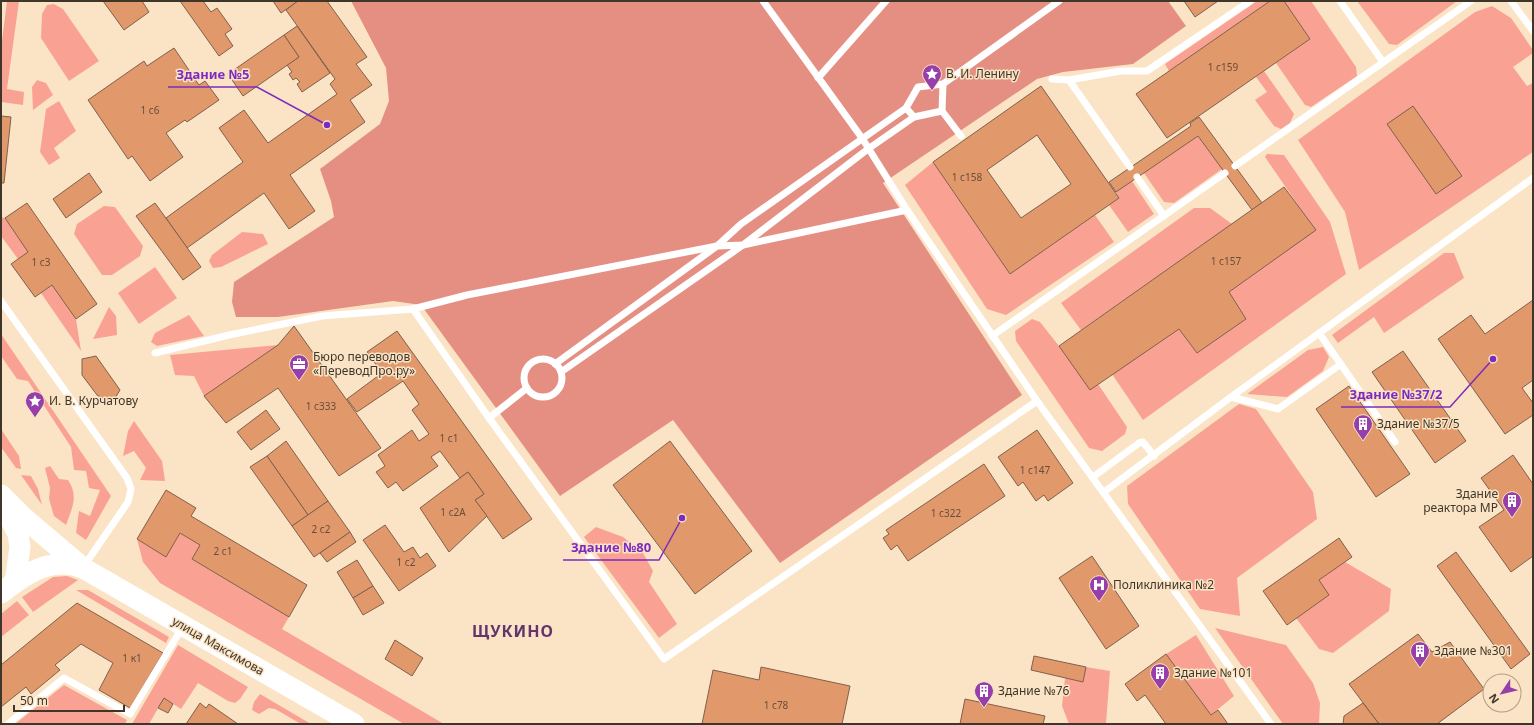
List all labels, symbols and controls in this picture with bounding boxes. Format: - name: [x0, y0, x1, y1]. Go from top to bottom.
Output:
- house number: 1 с159: [1208, 60, 1238, 74]
- callout: Здание №5: [168, 62, 257, 87]
- place icon: В. И. Ленину: [921, 63, 943, 91]
- text: Здание №5: [177, 65, 249, 83]
- place label: В. И. Ленину: [946, 65, 1020, 82]
- house number: 1 с6: [141, 103, 160, 117]
- house number: 1 с158: [952, 170, 982, 184]
- house number: 1 с157: [1211, 254, 1241, 268]
- house number: 1 с3: [32, 255, 51, 269]
- place label: Бюро переводов «ПереводПро.ру»: [313, 348, 415, 379]
- office icon: Бюро переводов «ПереводПро.ру»: [288, 353, 310, 381]
- callout: Здание №37/2: [1341, 382, 1450, 407]
- text: Здание №37/2: [1349, 385, 1443, 403]
- place icon: И. В. Курчатову: [24, 390, 46, 418]
- place label: И. В. Курчатову: [49, 392, 139, 409]
- house number: 1 с333: [306, 399, 336, 413]
- building icon: Здание №37/5: [1352, 413, 1374, 441]
- place label: Здание №37/5: [1377, 415, 1460, 432]
- house number: 1 с1: [440, 431, 458, 445]
- house number: 1 с147: [1020, 463, 1050, 477]
- place label: Здание реактора МР: [1423, 485, 1498, 516]
- building icon: Здание реактора МР: [1501, 490, 1523, 518]
- house number: 1 с2А: [440, 505, 466, 519]
- house number: 1 с322: [931, 506, 961, 520]
- house number: 2 с2: [312, 522, 331, 536]
- callout: Здание №80: [563, 535, 659, 560]
- text: Здание №80: [571, 538, 651, 556]
- house number: 2 с1: [214, 544, 232, 558]
- house number: 1 с2: [397, 555, 416, 569]
- hospital icon: Поликлиника №2: [1088, 574, 1110, 602]
- place label: Поликлиника №2: [1113, 576, 1214, 593]
- street label: улица Максимова: [169, 612, 268, 679]
- district label: ЩУКИНО: [472, 620, 554, 642]
- building icon: Здание №301: [1409, 640, 1431, 668]
- place label: Здание №301: [1434, 642, 1512, 659]
- house number: 1 к1: [122, 651, 142, 665]
- building icon: Здание №101: [1149, 662, 1171, 690]
- place label: Здание №101: [1174, 664, 1252, 681]
- north arrow: [1482, 673, 1522, 713]
- building icon: Здание №76: [973, 680, 995, 708]
- place label: Здание №76: [998, 682, 1070, 699]
- scale bar: [14, 687, 124, 713]
- text: N: [1485, 691, 1502, 707]
- text: 50 m: [20, 692, 48, 709]
- house number: 1 с78: [764, 698, 789, 712]

